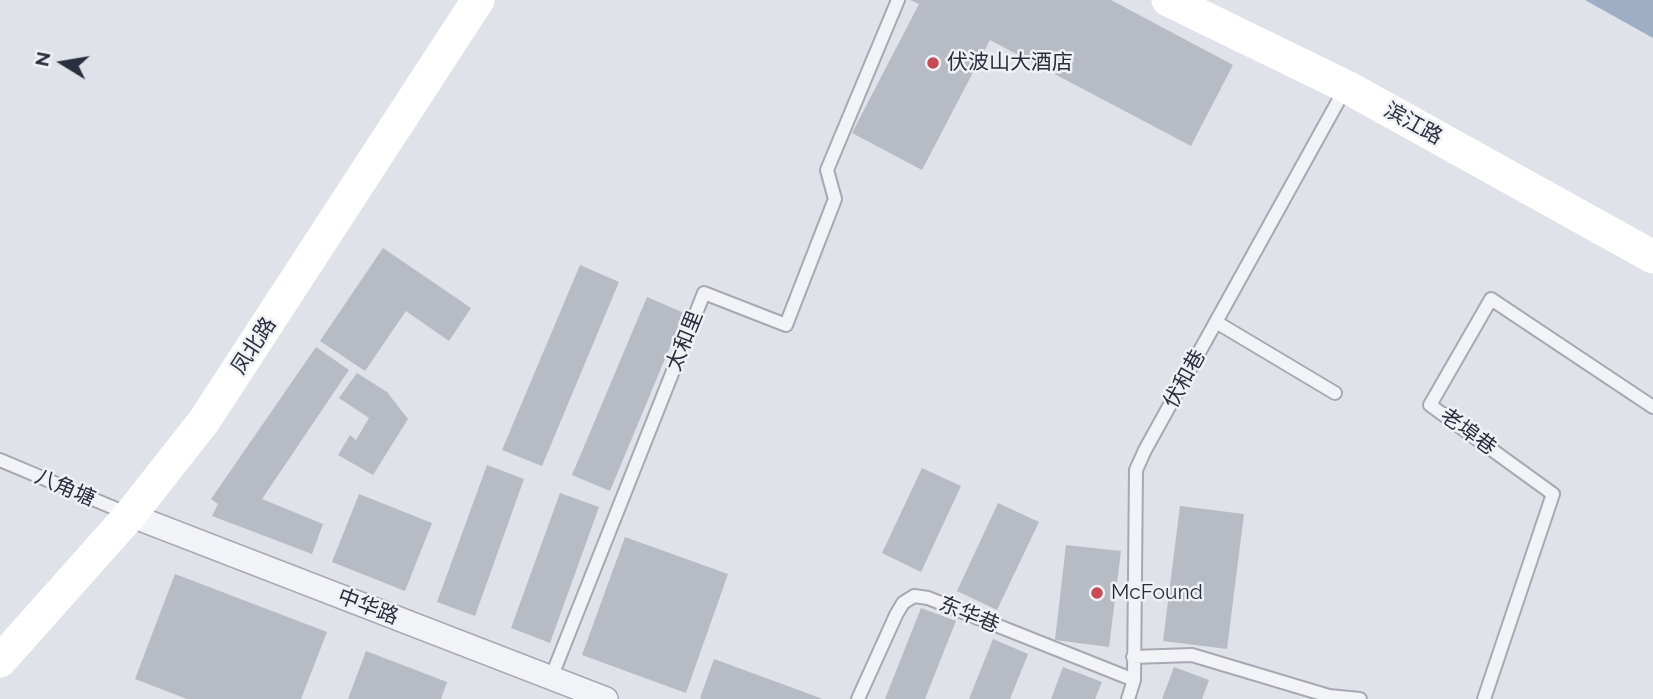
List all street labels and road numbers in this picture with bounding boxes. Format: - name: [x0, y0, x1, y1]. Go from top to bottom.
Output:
- street label: 滨江路: [1379, 98, 1447, 150]
- street label: 太和里: [662, 307, 708, 375]
- street label: 凤北路: [226, 313, 282, 379]
- street label: 伏和巷: [1159, 345, 1211, 413]
- street label: 老埠巷: [1435, 403, 1501, 461]
- street label: 八角塘: [31, 464, 99, 512]
- street label: 中华路: [334, 584, 402, 630]
- street label: 东华巷: [935, 592, 1003, 638]

